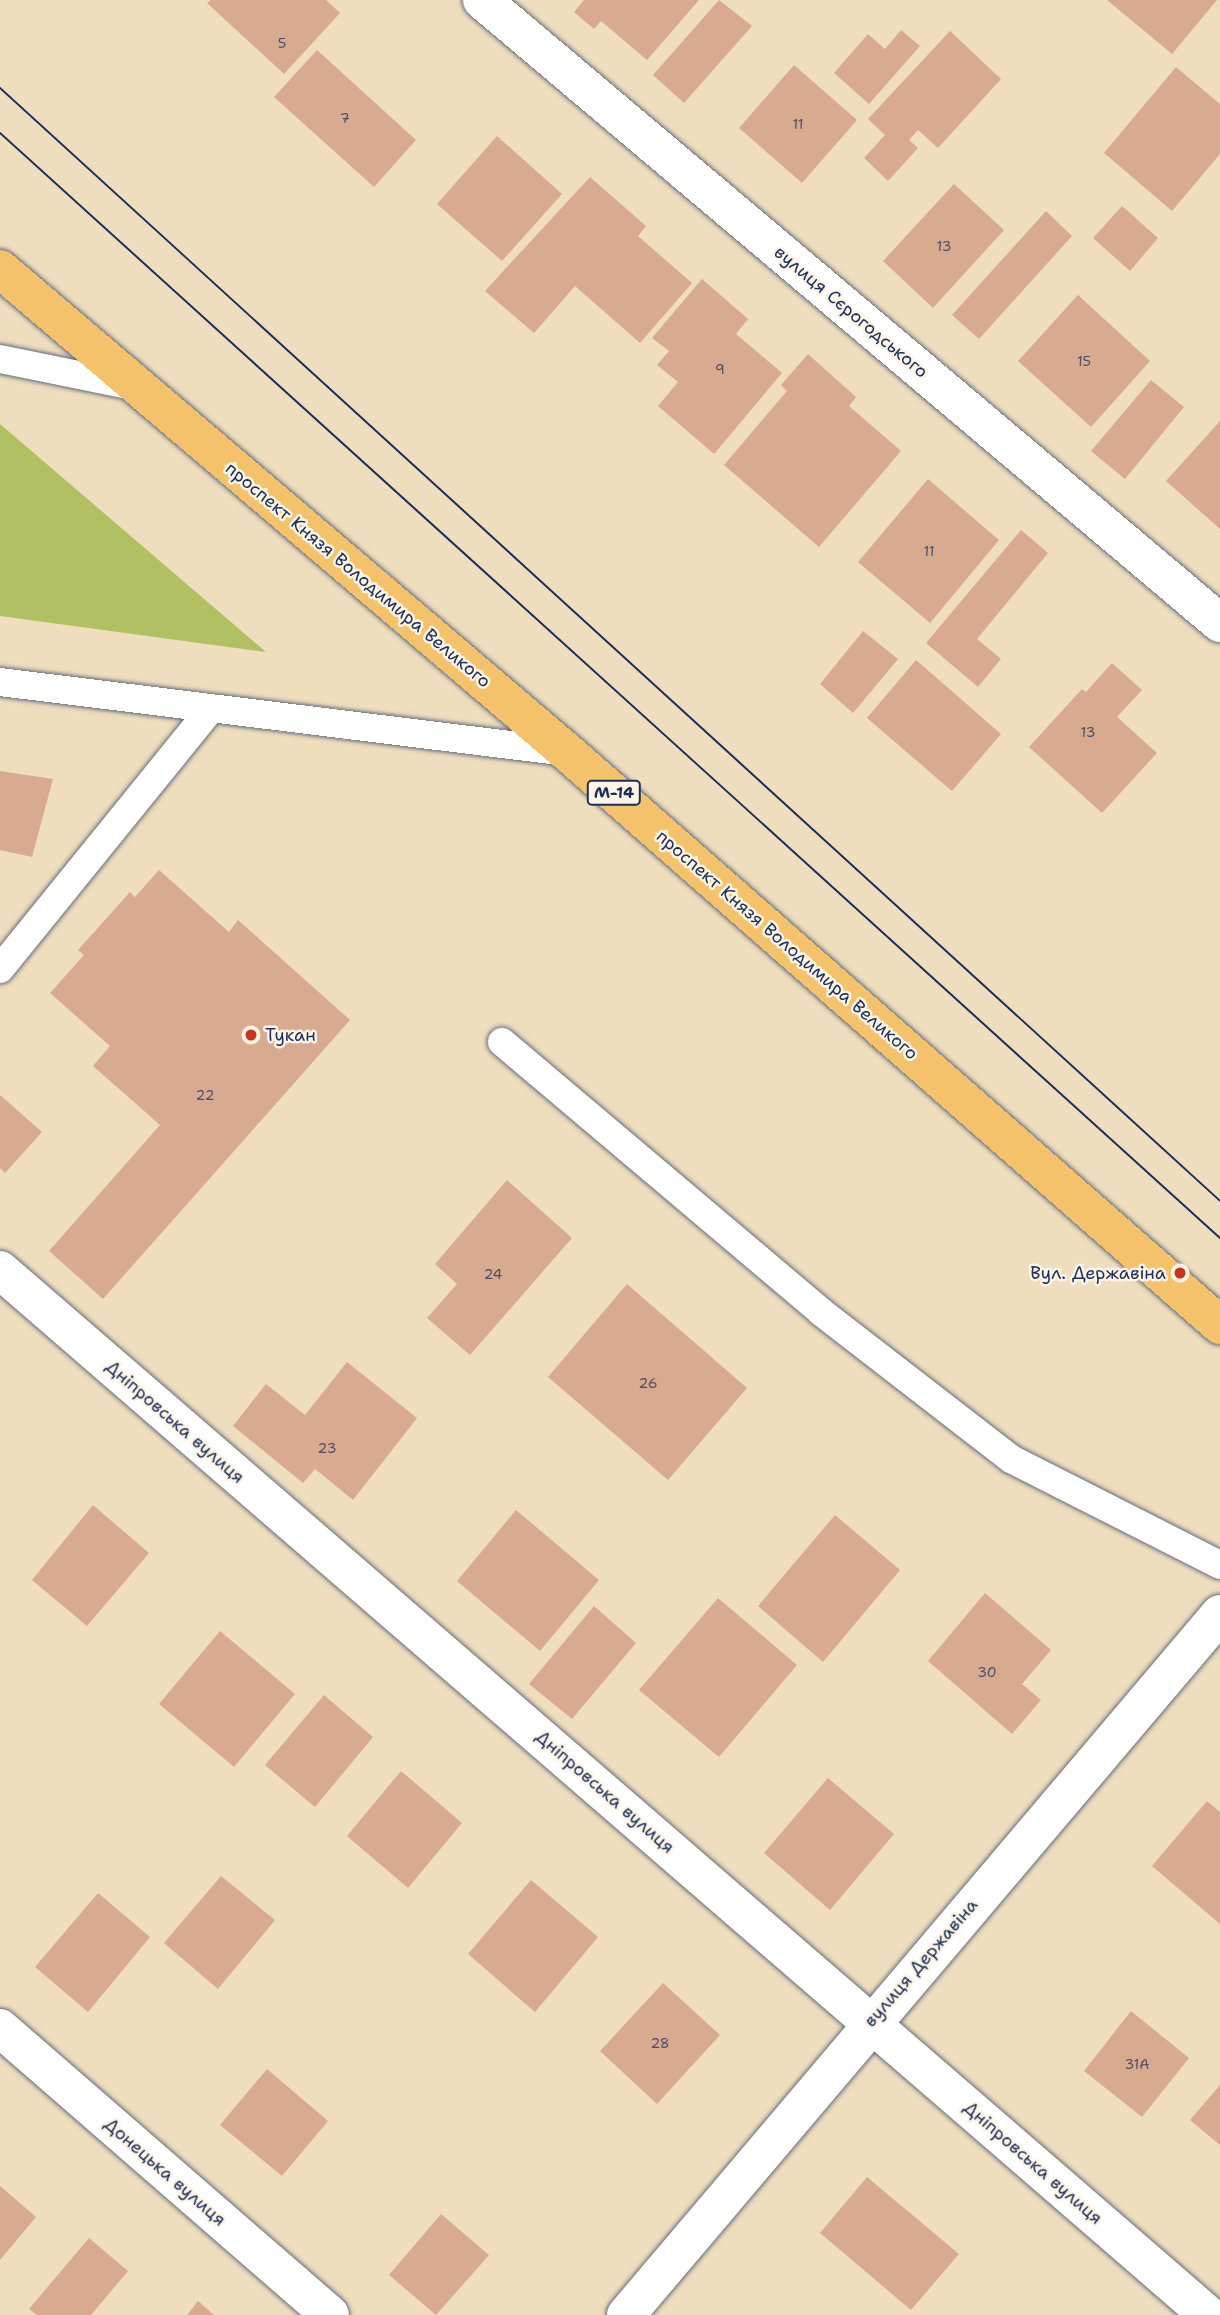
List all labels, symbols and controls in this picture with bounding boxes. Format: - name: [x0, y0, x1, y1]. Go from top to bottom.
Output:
- house number: 5: [278, 35, 286, 51]
- house number: 7: [340, 110, 350, 126]
- house number: 11: [792, 116, 804, 132]
- house number: 13: [937, 238, 951, 254]
- street label: вулиця Сєрогодського: [770, 241, 932, 383]
- house number: 15: [1077, 353, 1091, 369]
- house number: 9: [715, 361, 725, 377]
- street label: проспект Князя Володимира Великого: [221, 458, 495, 692]
- house number: 11: [923, 543, 935, 559]
- house number: 13: [1081, 724, 1095, 740]
- road number: М-14: [586, 780, 642, 806]
- street label: проспект Князя Володимира Великого: [652, 825, 922, 1065]
- place label: Тукан: [265, 1024, 316, 1046]
- marker: Тукан: [243, 1027, 259, 1043]
- house number: 22: [196, 1087, 214, 1103]
- place label: Вул. Державіна: [1030, 1262, 1166, 1284]
- marker: Вул. Державіна: [1172, 1265, 1188, 1281]
- house number: 24: [484, 1266, 502, 1282]
- street label: Дніпровська вулиця: [101, 1356, 249, 1488]
- house number: 26: [639, 1375, 657, 1391]
- house number: 23: [318, 1440, 336, 1456]
- house number: 30: [977, 1664, 997, 1680]
- street label: Дніпровська вулиця: [531, 1726, 679, 1858]
- street label: вулиця Державіна: [859, 1894, 983, 2032]
- house number: 28: [650, 2035, 670, 2051]
- house number: 31А: [1124, 2056, 1150, 2072]
- street label: Дніпровська вулиця: [959, 2097, 1107, 2229]
- street label: Донецька вулиця: [100, 2113, 230, 2231]

